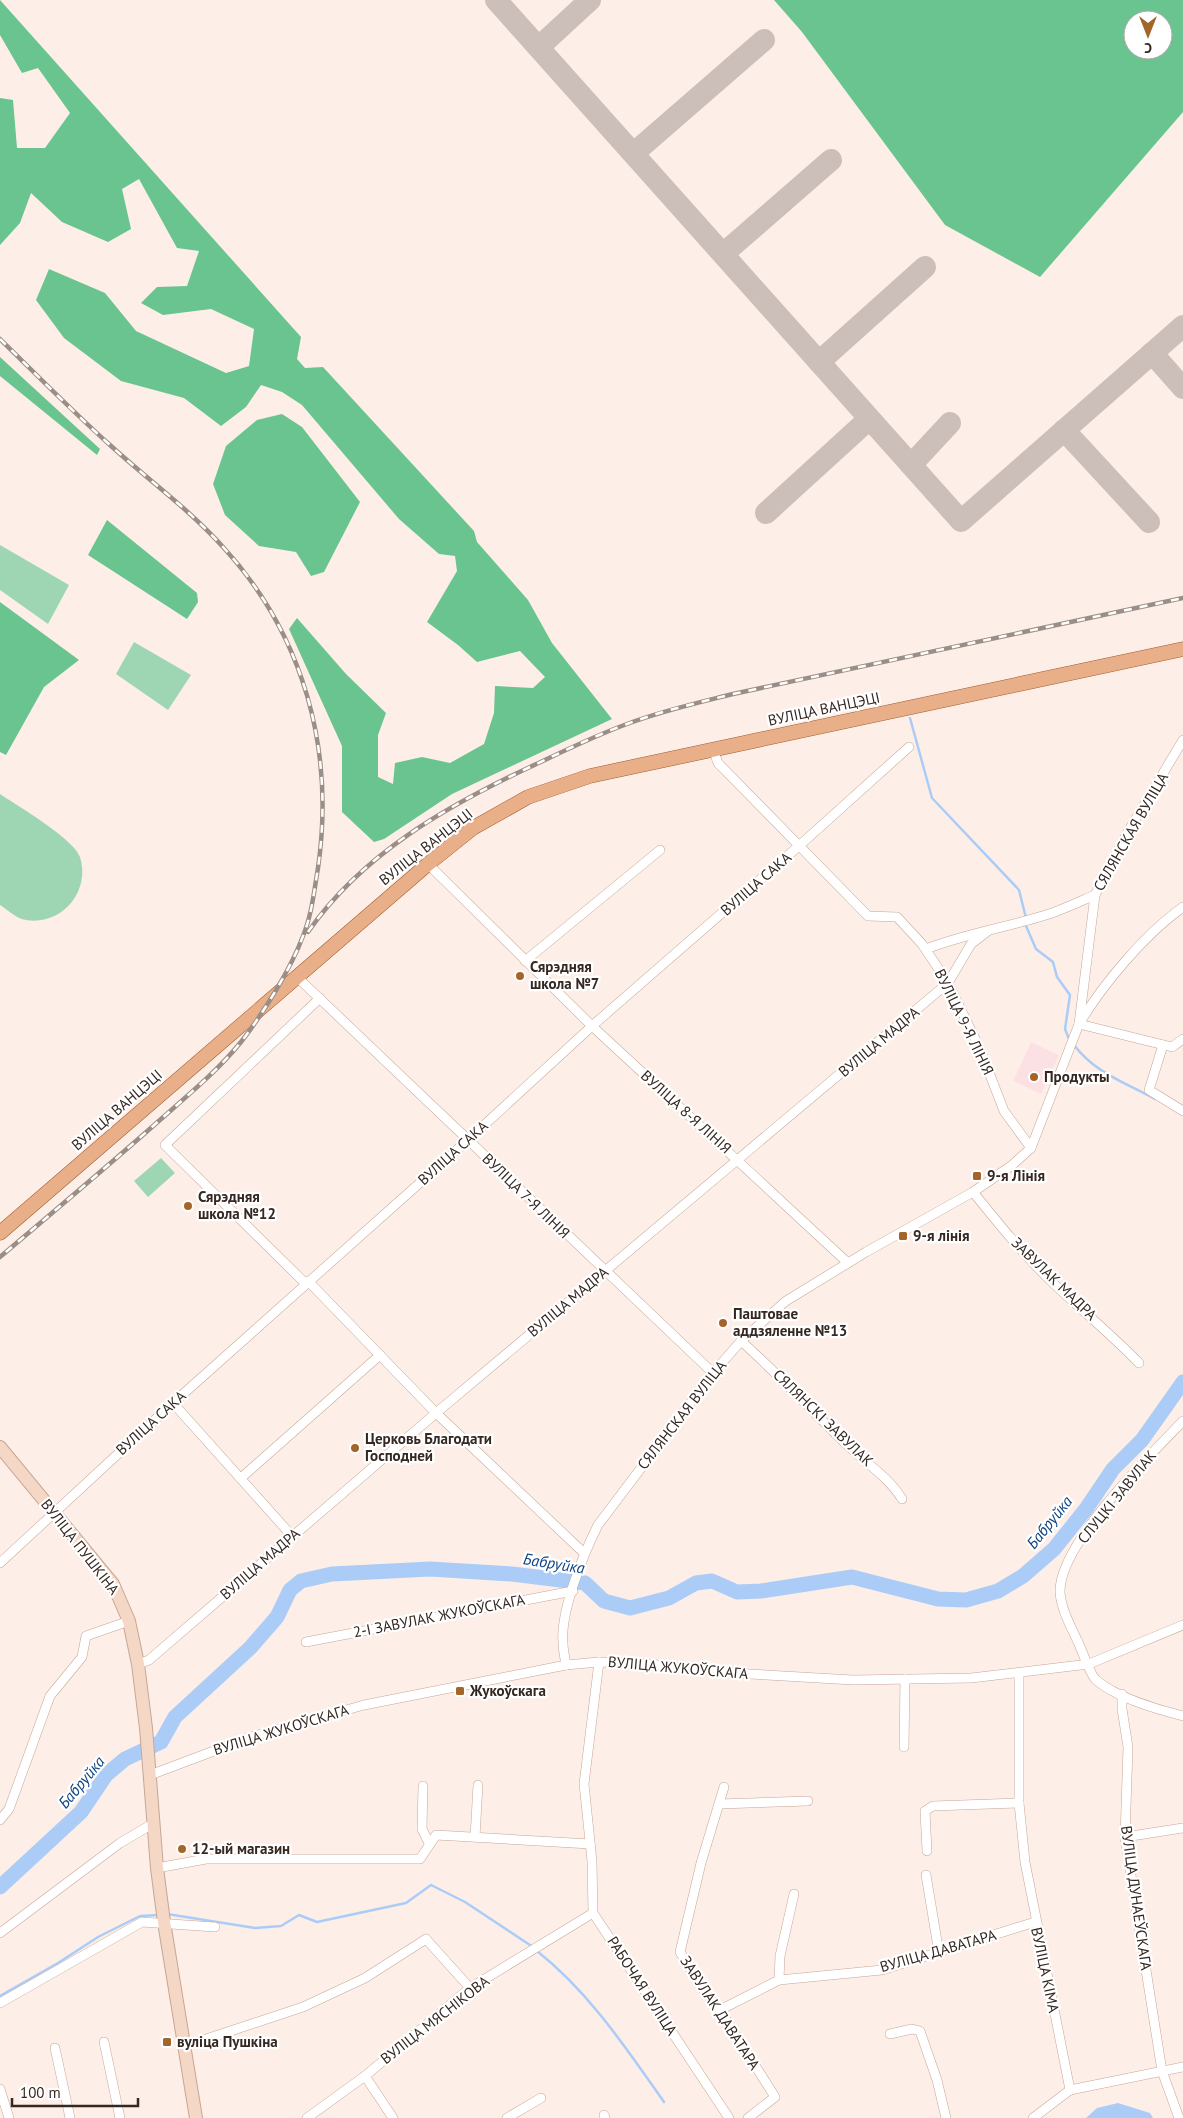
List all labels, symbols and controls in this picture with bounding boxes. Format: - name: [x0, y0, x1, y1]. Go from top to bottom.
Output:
- north arrow: [1123, 10, 1173, 60]
- text: С: [1144, 39, 1152, 57]
- street label: ВУЛІЦА ВАНЦЭЦІ: [766, 687, 882, 730]
- street label: СЯЛЯНСКАЯ ВУЛІЦА: [1089, 769, 1172, 894]
- street label: ВУЛІЦА ВАНЦЭЦІ: [375, 804, 476, 889]
- street label: ВУЛІЦА САКА: [716, 848, 795, 920]
- place label: Сярэдняя школа №7: [530, 957, 599, 993]
- street label: ВУЛІЦА 9-Я ЛІНІЯ: [931, 966, 998, 1078]
- marker: Сярэдняя школа №7: [514, 970, 526, 982]
- street label: ВУЛІЦА МАДРА: [834, 1002, 923, 1081]
- street label: ВУЛІЦА ВАНЦЭЦІ: [67, 1065, 166, 1154]
- street label: ВУЛІЦА 8-Я ЛІНІЯ: [637, 1066, 736, 1157]
- place label: Продукты: [1044, 1067, 1110, 1086]
- marker: Продукты: [1028, 1071, 1040, 1083]
- street label: ВУЛІЦА САКА: [414, 1116, 492, 1189]
- street label: ВУЛІЦА 7-Я ЛІНІЯ: [479, 1149, 574, 1242]
- place label: 9-я Лінія: [987, 1166, 1045, 1185]
- marker: 9-я Лінія: [971, 1170, 983, 1182]
- place label: Сярэдняя школа №12: [198, 1187, 276, 1223]
- marker: Сярэдняя школа №12: [182, 1200, 194, 1212]
- place label: 9-я лінія: [913, 1226, 970, 1245]
- marker: 9-я лінія: [897, 1230, 909, 1242]
- street label: ЗАВУЛАК МАДРА: [1008, 1233, 1101, 1324]
- street label: ВУЛІЦА МАДРА: [523, 1262, 612, 1341]
- place label: Паштовае аддзяленне №13: [733, 1304, 847, 1340]
- marker: Паштовае аддзяленне №13: [717, 1317, 729, 1329]
- street label: СЯЛЯНСКАЯ ВУЛІЦА: [633, 1356, 730, 1473]
- street label: СЯЛЯНСКІ ЗАВУЛАК: [769, 1365, 877, 1470]
- street label: ВУЛІЦА САКА: [112, 1386, 190, 1459]
- place label: Церковь Благодати Господней: [365, 1429, 492, 1465]
- marker: Церковь Благодати Господней: [349, 1442, 361, 1454]
- street label: СЛУЦКІ ЗАВУЛАК: [1073, 1446, 1160, 1547]
- water label: Бабруйка: [1022, 1491, 1076, 1552]
- street label: ВУЛІЦА ПУШКІНА: [37, 1495, 124, 1599]
- street label: ВУЛІЦА МАДРА: [216, 1524, 304, 1603]
- water label: Бабруйка: [522, 1548, 586, 1578]
- street label: 2-І ЗАВУЛАК ЖУКОЎСКАГА: [351, 1589, 527, 1641]
- street label: ВУЛІЦА ЖУКОЎСКАГА: [607, 1652, 749, 1683]
- place label: Жукоўскага: [469, 1681, 546, 1700]
- marker: Жукоўскага: [454, 1685, 466, 1697]
- street label: ВУЛІЦА ЖУКОЎСКАГА: [211, 1700, 351, 1759]
- water label: Бабруйка: [53, 1752, 109, 1812]
- street label: ВУЛІЦА ДУНАЕЎСКАГА: [1117, 1824, 1156, 1972]
- place label: 12-ый магазин: [192, 1839, 290, 1858]
- marker: 12-ый магазин: [176, 1843, 188, 1855]
- street label: ВУЛІЦА ДАВАТАРА: [878, 1925, 998, 1976]
- street label: ВУЛІЦА КІМА: [1027, 1925, 1064, 2015]
- street label: РАБОЧАЯ ВУЛІЦА: [603, 1933, 682, 2039]
- street label: ЗАВУЛАК ДАВАТАРА: [676, 1952, 764, 2073]
- street label: ВУЛІЦА МЯСНІКОВА: [376, 1971, 493, 2068]
- place label: вуліца Пушкіна: [177, 2032, 278, 2051]
- marker: вуліца Пушкіна: [161, 2036, 173, 2048]
- scale bar: [12, 2076, 139, 2108]
- text: 100 m: [20, 2083, 61, 2102]

